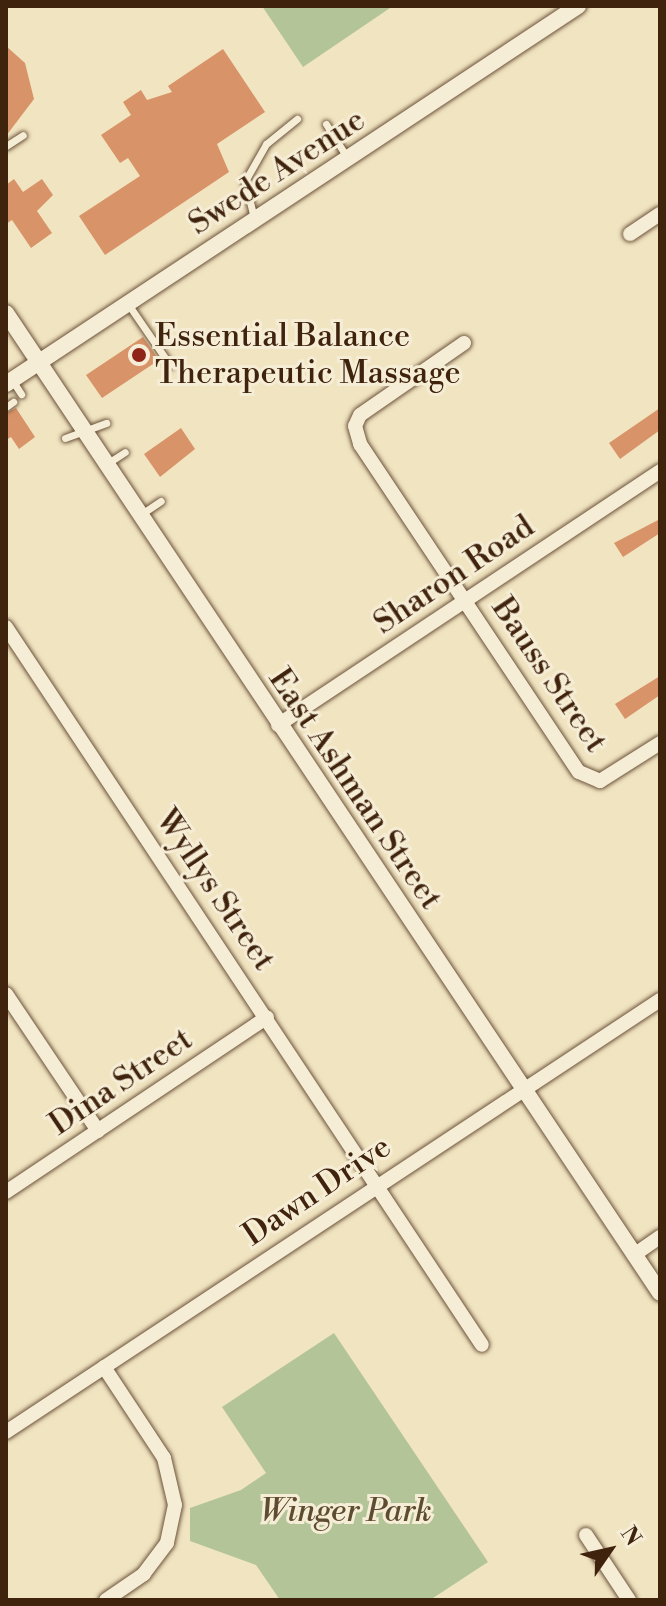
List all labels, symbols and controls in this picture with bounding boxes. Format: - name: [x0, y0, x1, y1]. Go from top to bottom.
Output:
- street label: Swede Avenue: [182, 101, 372, 243]
- place label: Essential Balance Therapeutic Massage: [155, 318, 461, 393]
- marker: Essential Balance Therapeutic Massage: [130, 346, 148, 364]
- street label: Sharon Road: [367, 507, 541, 643]
- street label: Bauss Street: [483, 590, 615, 760]
- street label: East Ashman Street: [260, 661, 450, 917]
- street label: Wyllys Street: [147, 802, 283, 978]
- street label: Dina Street: [42, 1020, 200, 1144]
- street label: Dawn Drive: [236, 1128, 398, 1254]
- park label: Winger Park: [260, 1492, 432, 1530]
- north arrow: [570, 1510, 650, 1590]
- text: N: [614, 1522, 646, 1551]

